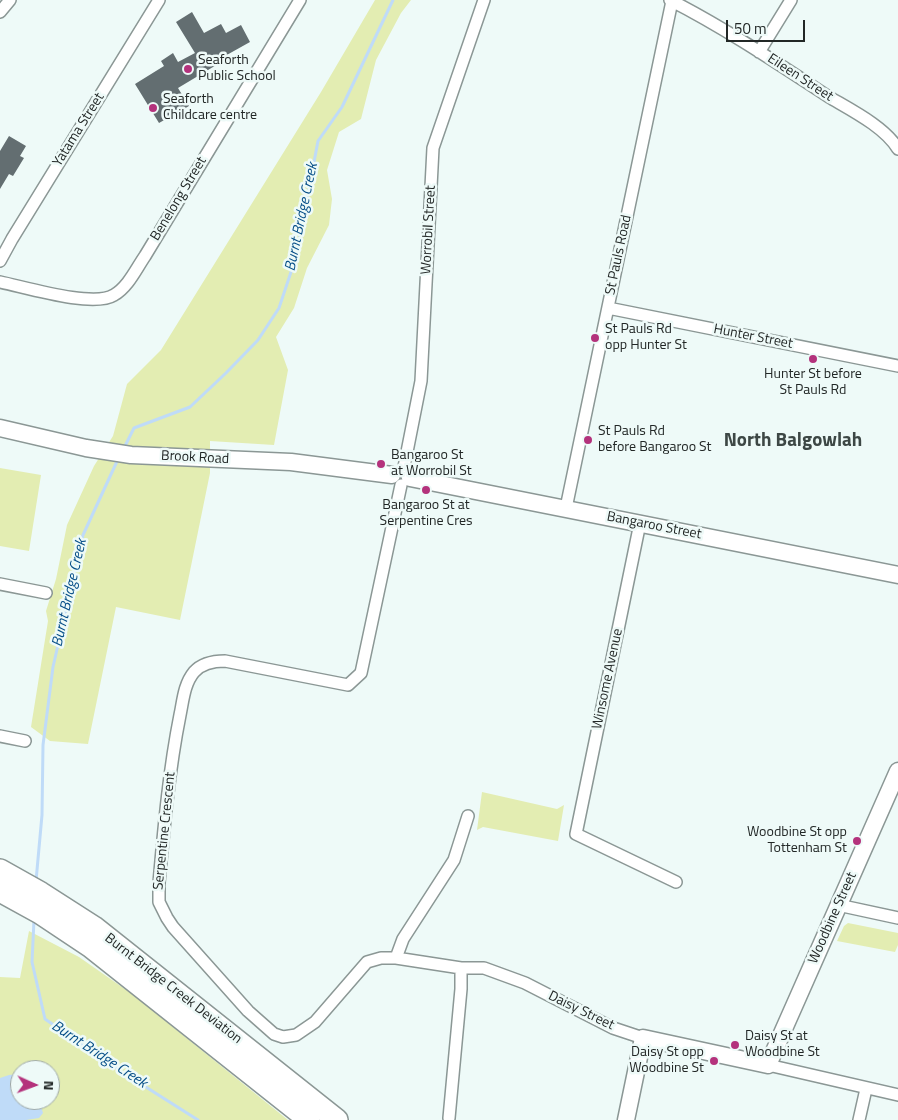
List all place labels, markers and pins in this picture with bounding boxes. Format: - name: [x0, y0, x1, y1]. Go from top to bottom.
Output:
- place label: Seaforth Public School: [198, 53, 276, 85]
- marker: Seaforth Public School: [182, 63, 194, 75]
- place label: Seaforth Childcare centre: [163, 92, 257, 124]
- marker: Seaforth Childcare centre: [147, 102, 159, 114]
- place label: St Pauls Rd opp Hunter St: [605, 322, 687, 354]
- marker: St Pauls Rd opp Hunter St: [589, 332, 601, 344]
- marker: Hunter St before St Pauls Rd: [807, 353, 819, 365]
- place label: Hunter St before St Pauls Rd: [764, 367, 862, 400]
- place label: St Pauls Rd before Bangaroo St: [598, 424, 711, 457]
- marker: St Pauls Rd before Bangaroo St: [582, 434, 594, 446]
- place label: Bangaroo St at Worrobil St: [391, 448, 472, 481]
- marker: Bangaroo St at Worrobil St: [375, 458, 387, 470]
- marker: Bangaroo St at Serpentine Cres: [420, 484, 432, 496]
- place label: Bangaroo St at Serpentine Cres: [380, 498, 472, 530]
- place label: Woodbine St opp Tottenham St: [747, 825, 847, 858]
- marker: Woodbine St opp Tottenham St: [851, 835, 863, 847]
- place label: Daisy St at Woodbine St: [745, 1029, 820, 1062]
- marker: Daisy St at Woodbine St: [729, 1039, 741, 1051]
- place label: Daisy St opp Woodbine St: [629, 1045, 704, 1078]
- marker: Daisy St opp Woodbine St: [708, 1055, 720, 1067]

